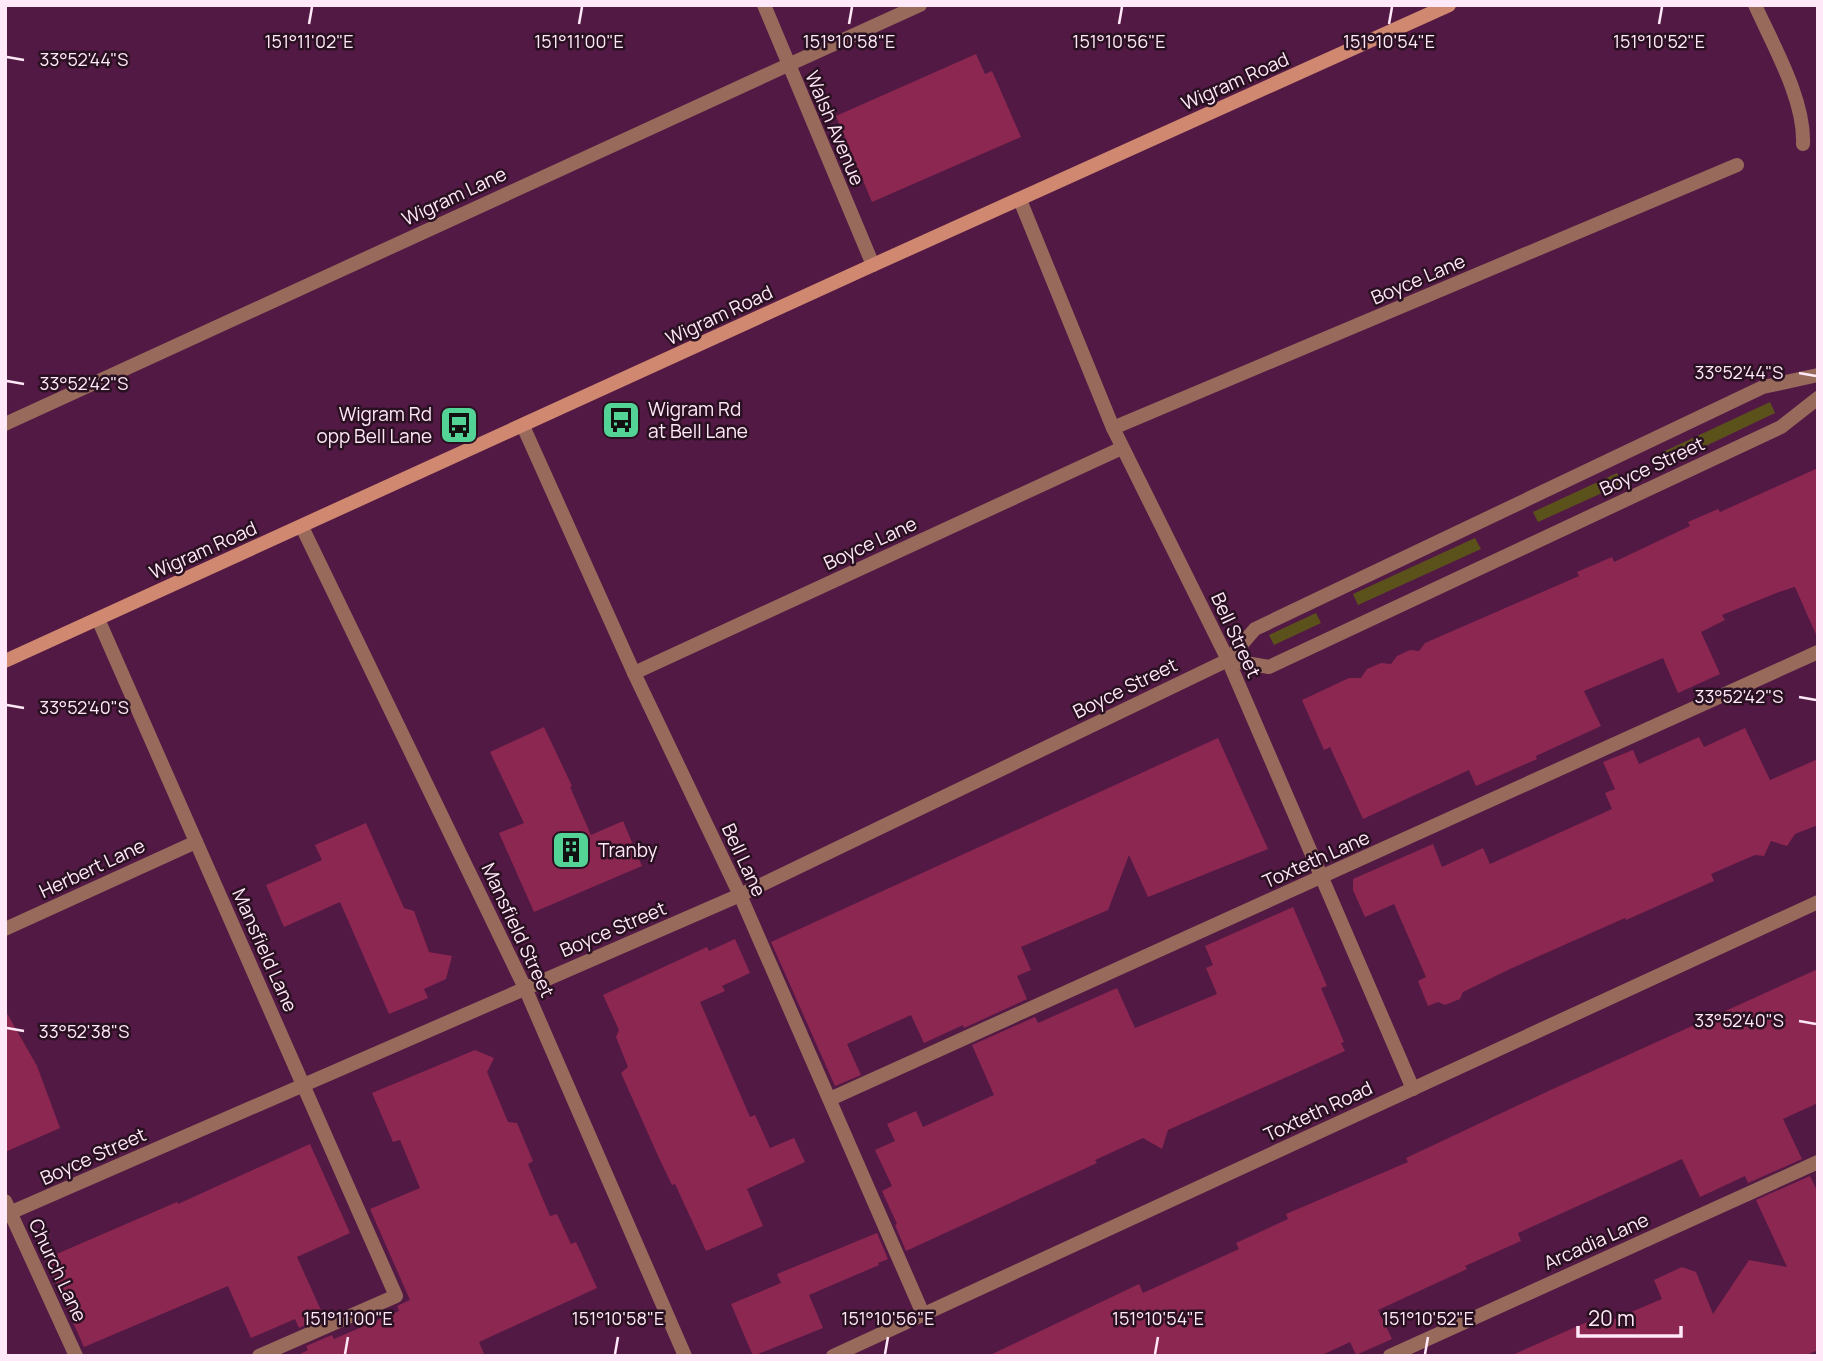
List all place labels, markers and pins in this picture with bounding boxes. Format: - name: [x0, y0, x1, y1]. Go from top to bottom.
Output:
- place label: Wigram Rd at Bell Lane: [648, 396, 748, 444]
- bus stop icon: Wigram Rd at Bell Lane: [600, 399, 642, 441]
- place label: Wigram Rd opp Bell Lane: [316, 401, 432, 449]
- bus stop icon: Wigram Rd opp Bell Lane: [438, 404, 480, 446]
- building icon: Tranby: [550, 829, 592, 871]
- place label: Tranby: [598, 837, 657, 863]

